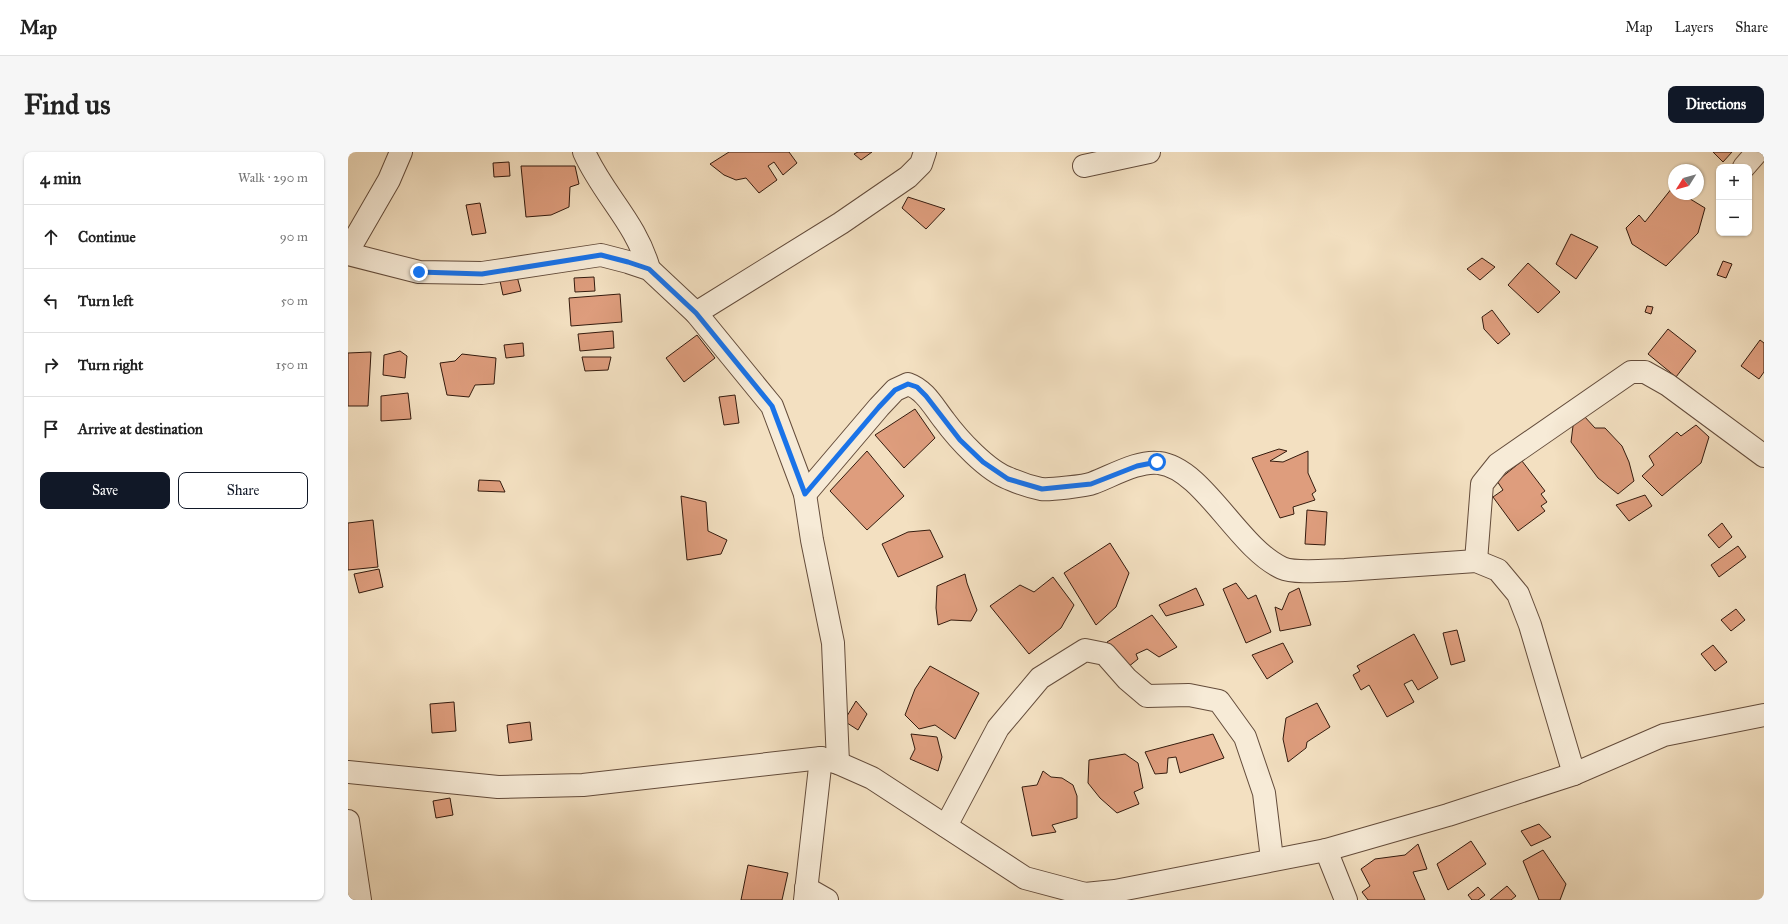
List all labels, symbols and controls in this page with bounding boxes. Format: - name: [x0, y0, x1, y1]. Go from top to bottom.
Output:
- text: Map: [20, 16, 57, 39]
- text: Map: [1625, 19, 1653, 36]
- text: Layers: [1675, 19, 1713, 36]
- text: Share: [1735, 19, 1768, 36]
- button: Directions: [1668, 86, 1764, 123]
- text: Find us: [24, 87, 110, 122]
- north arrow: [1668, 164, 1704, 200]
- map controls: [1716, 164, 1752, 236]
- button: +: [1716, 164, 1752, 200]
- text: 4 min: [40, 168, 81, 189]
- text: Walk · 290 m: [238, 170, 308, 186]
- button: −: [1716, 200, 1752, 236]
- icon: ahead: [40, 226, 62, 248]
- text: Continue: [78, 228, 136, 246]
- text: 90 m: [280, 229, 308, 245]
- route end: [410, 263, 428, 281]
- icon: left: [40, 290, 62, 312]
- text: Turn left: [78, 292, 134, 310]
- text: 50 m: [281, 293, 308, 309]
- icon: right: [40, 354, 62, 376]
- text: Turn right: [78, 356, 143, 374]
- text: 150 m: [276, 357, 308, 373]
- icon: arrive: [40, 418, 62, 440]
- text: Arrive at destination: [78, 420, 203, 438]
- route start: [1148, 453, 1166, 471]
- button: Save: [40, 472, 170, 509]
- button: Share: [178, 472, 308, 509]

